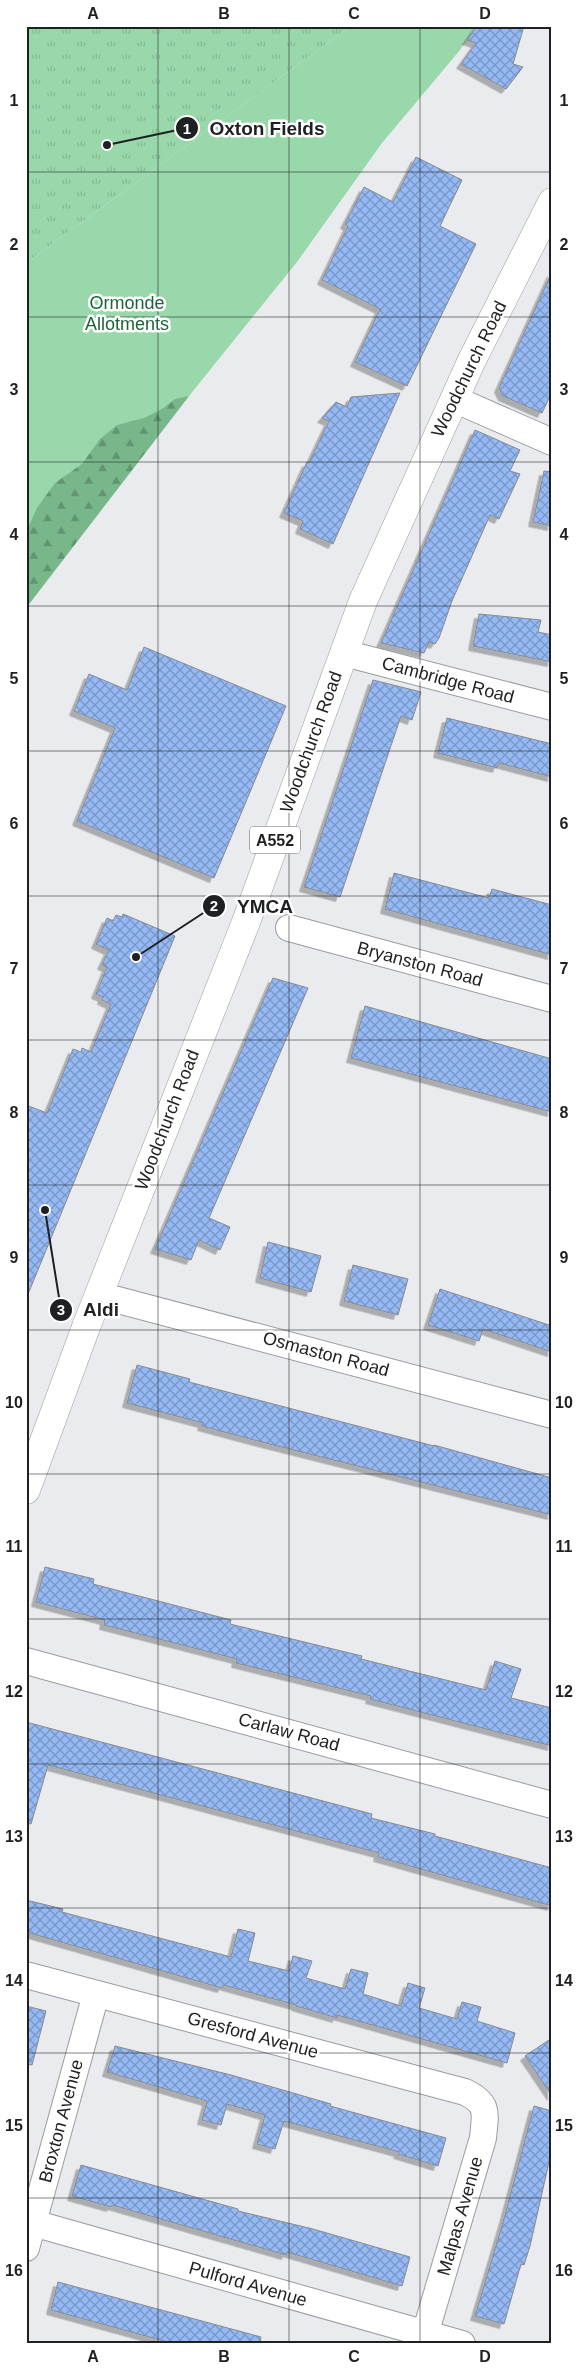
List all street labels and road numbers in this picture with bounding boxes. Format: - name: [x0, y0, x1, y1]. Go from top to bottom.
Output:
- street label: Woodchurch Road: [427, 298, 511, 440]
- street label: Cambridge Road: [380, 653, 516, 707]
- street label: Woodchurch Road: [276, 669, 346, 815]
- road number: A552: [250, 826, 300, 854]
- street label: Bryanston Road: [355, 938, 485, 990]
- street label: Woodchurch Road: [131, 1047, 203, 1193]
- street label: Osmaston Road: [261, 1328, 391, 1380]
- street label: Carlaw Road: [236, 1709, 342, 1755]
- street label: Gresford Avenue: [185, 2008, 321, 2062]
- street label: Broxton Avenue: [35, 2057, 87, 2185]
- street label: Malpas Avenue: [433, 2154, 487, 2278]
- street label: Pulford Avenue: [187, 2258, 309, 2310]

